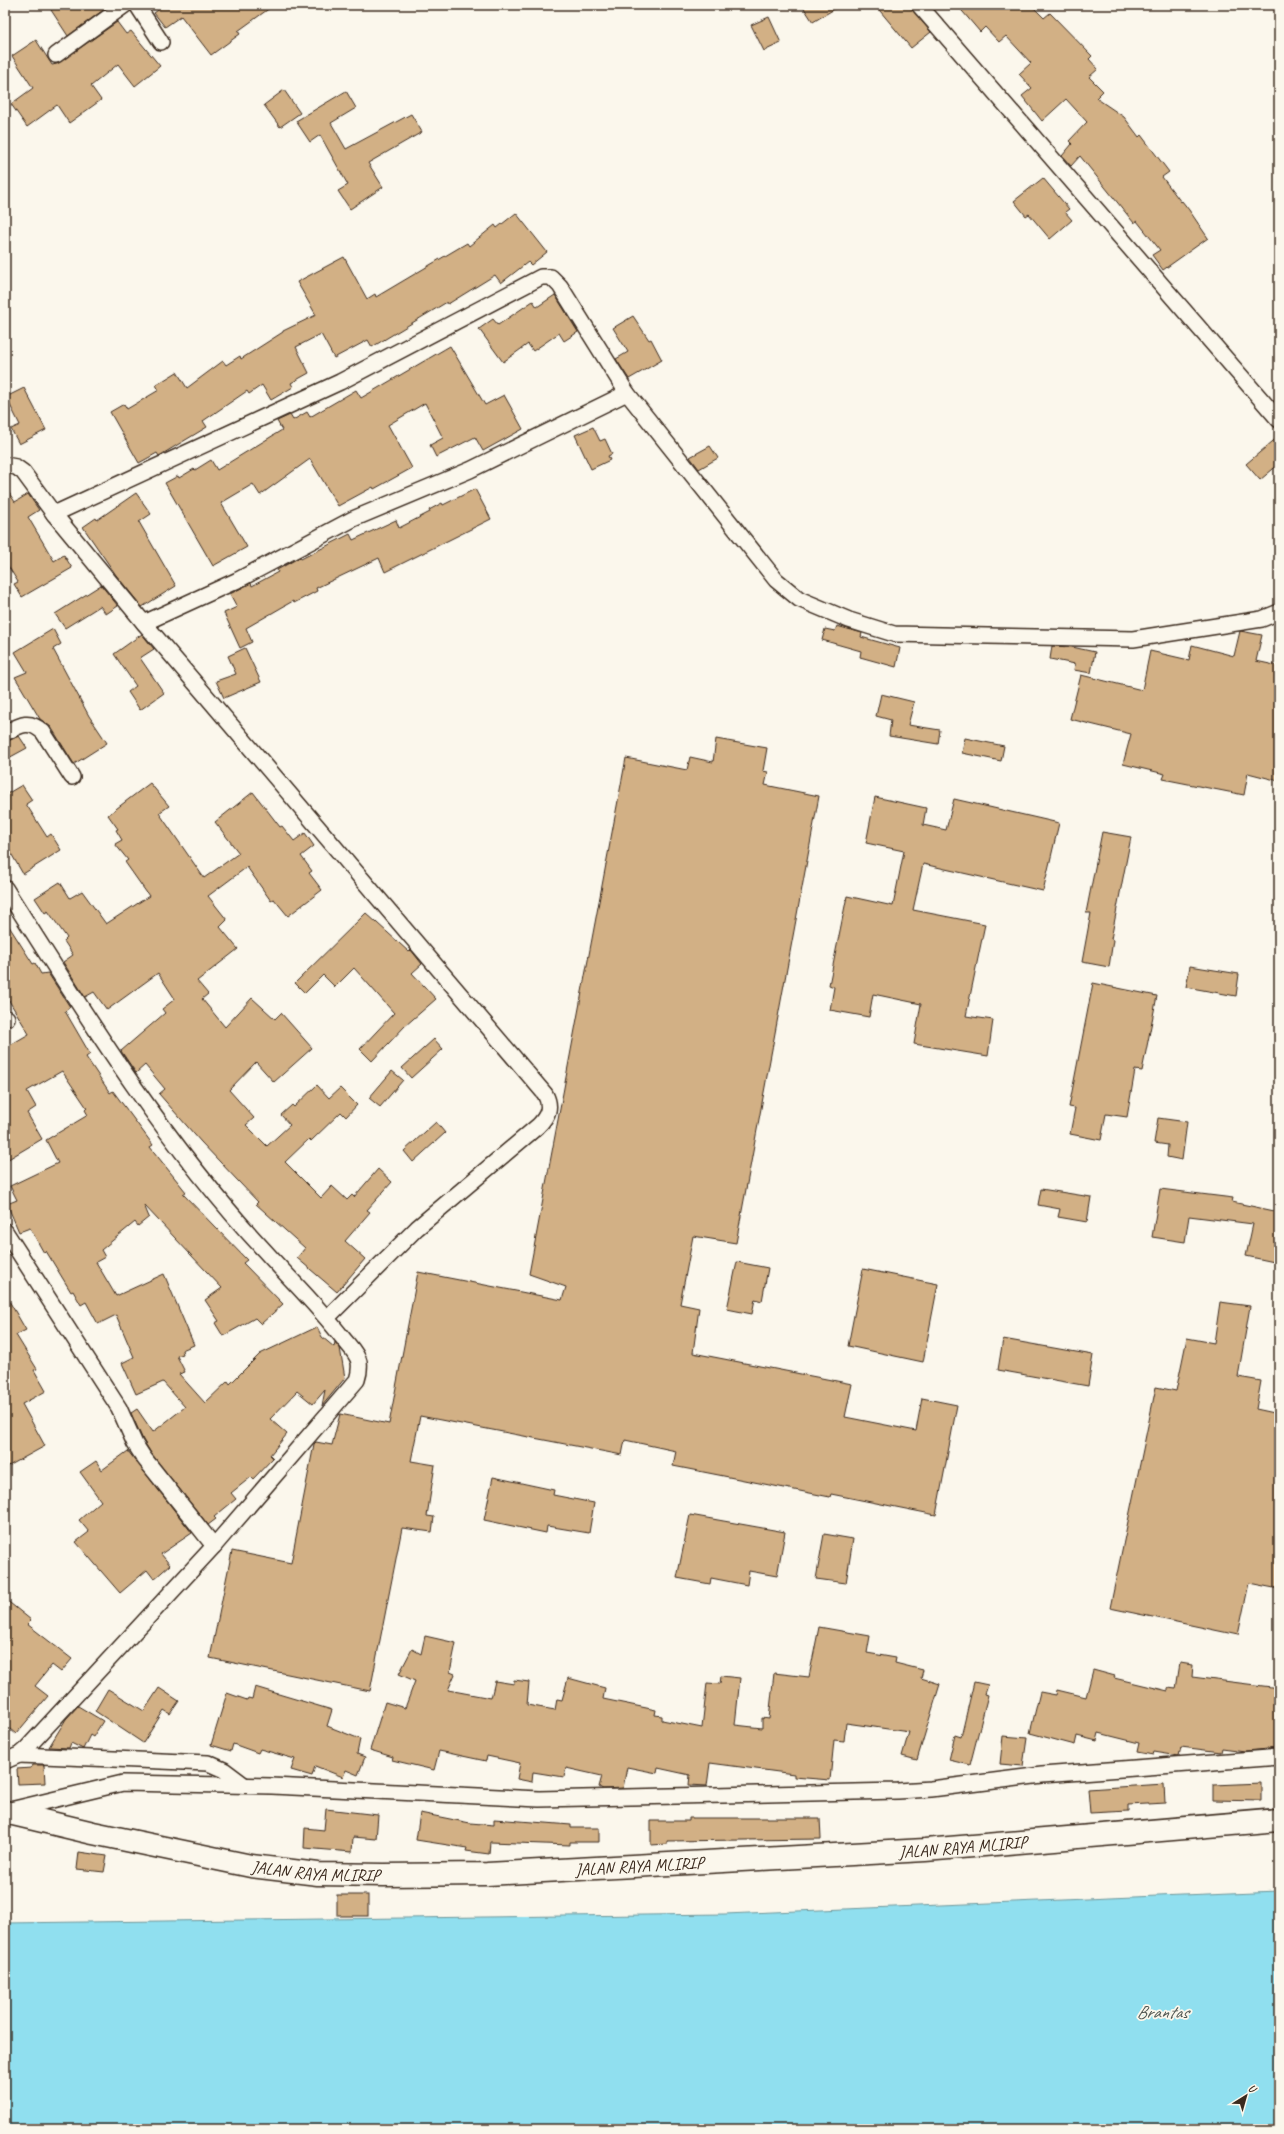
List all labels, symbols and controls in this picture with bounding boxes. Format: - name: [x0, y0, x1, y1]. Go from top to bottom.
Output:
- street label: JALAN RAYA MLIRIP: [897, 1831, 1031, 1862]
- street label: JALAN RAYA MLIRIP: [574, 1851, 707, 1880]
- street label: JALAN RAYA MLIRIP: [250, 1856, 383, 1885]
- water label: Brantas: [1136, 2001, 1191, 2023]
- north arrow: [1226, 2076, 1266, 2116]
- text: U: [1246, 2081, 1260, 2097]

